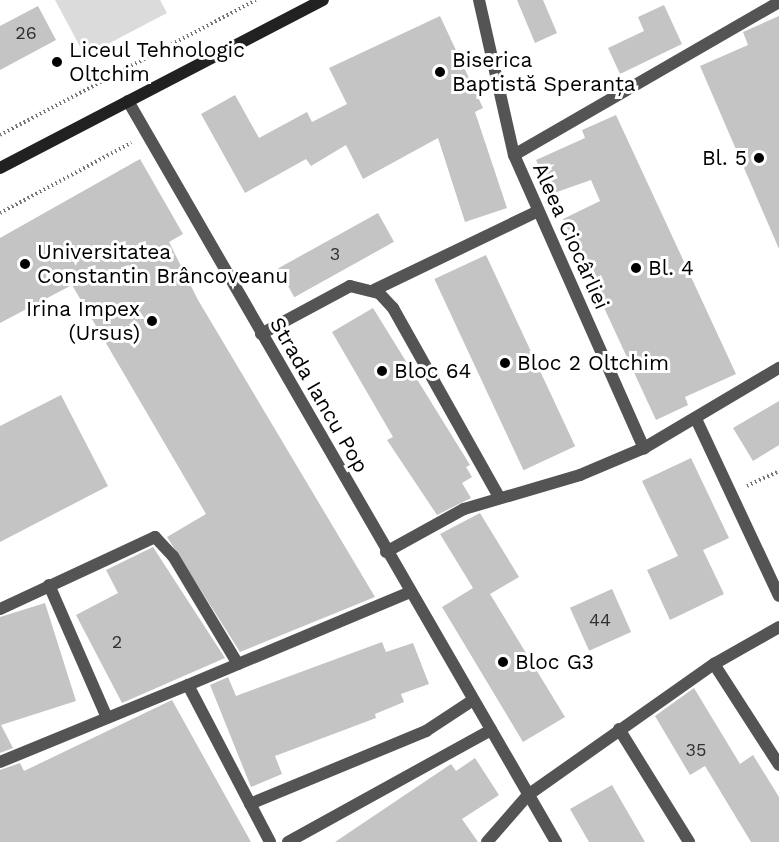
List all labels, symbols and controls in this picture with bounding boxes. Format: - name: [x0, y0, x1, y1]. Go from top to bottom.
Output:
- house number: 26: [15, 22, 37, 44]
- place label: Liceul Tehnologic Oltchim: [69, 37, 246, 87]
- place label: Biserica Baptistă Speranța: [452, 47, 636, 97]
- marker: Liceul Tehnologic Oltchim: [50, 55, 64, 69]
- marker: Biserica Baptistă Speranța: [433, 65, 447, 79]
- place label: Bl. 5: [702, 145, 747, 171]
- marker: Bl. 5: [752, 151, 766, 165]
- street label: Aleea Ciocârliei: [527, 159, 615, 313]
- place label: Universitatea Constantin Brâncoveanu: [37, 239, 288, 289]
- house number: 3: [330, 243, 340, 265]
- place label: Bl. 4: [648, 255, 694, 281]
- marker: Universitatea Constantin Brâncoveanu: [18, 257, 32, 271]
- marker: Bl. 4: [629, 261, 643, 275]
- place label: Irina Impex (Ursus): [25, 296, 140, 346]
- street label: Strada Iancu Pop: [264, 313, 374, 477]
- marker: Irina Impex (Ursus): [145, 314, 159, 328]
- place label: Bloc 2 Oltchim: [517, 350, 669, 376]
- marker: Bloc 2 Oltchim: [498, 356, 512, 370]
- place label: Bloc 64: [394, 358, 471, 384]
- marker: Bloc 64: [375, 364, 389, 378]
- house number: 44: [589, 609, 611, 631]
- house number: 2: [112, 631, 122, 653]
- place label: Bloc G3: [515, 649, 594, 675]
- marker: Bloc G3: [496, 655, 510, 669]
- house number: 35: [686, 739, 706, 761]

